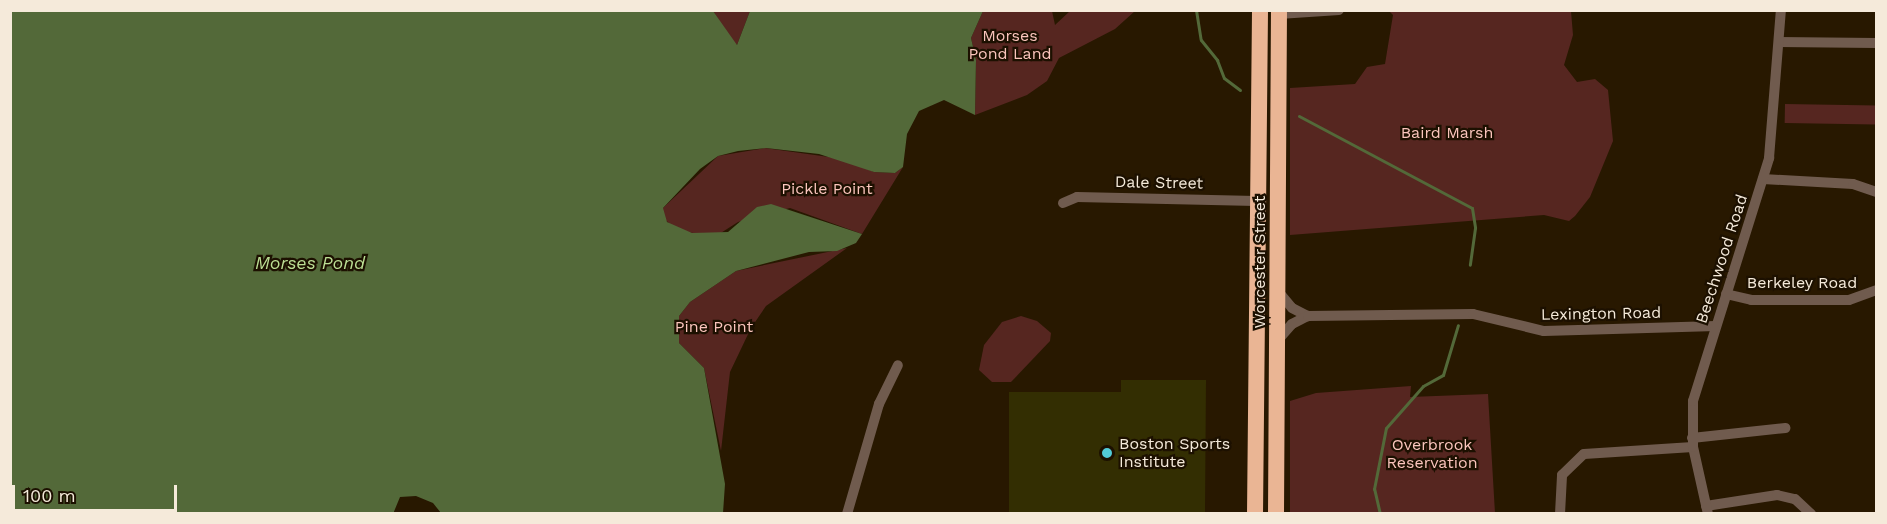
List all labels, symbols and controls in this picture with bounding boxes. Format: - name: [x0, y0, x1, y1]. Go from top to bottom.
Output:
- park label: Morses Pond Land: [968, 26, 1052, 64]
- park label: Baird Marsh: [1401, 123, 1493, 143]
- street label: Dale Street: [1115, 173, 1203, 193]
- park label: Pickle Point: [781, 179, 873, 199]
- street label: Beechwood Road: [1692, 192, 1752, 326]
- street label: Worcester Street: [1250, 195, 1270, 329]
- water label: Morses Pond: [255, 252, 365, 274]
- street label: Berkeley Road: [1747, 273, 1857, 293]
- street label: Lexington Road: [1541, 303, 1661, 325]
- park label: Pine Point: [675, 317, 753, 337]
- place label: Boston Sports Institute: [1119, 434, 1230, 472]
- park label: Overbrook Reservation: [1386, 435, 1478, 473]
- marker: Boston Sports Institute: [1100, 446, 1114, 460]
- scale bar: [15, 473, 180, 511]
- text: 100 m: [23, 485, 76, 506]

